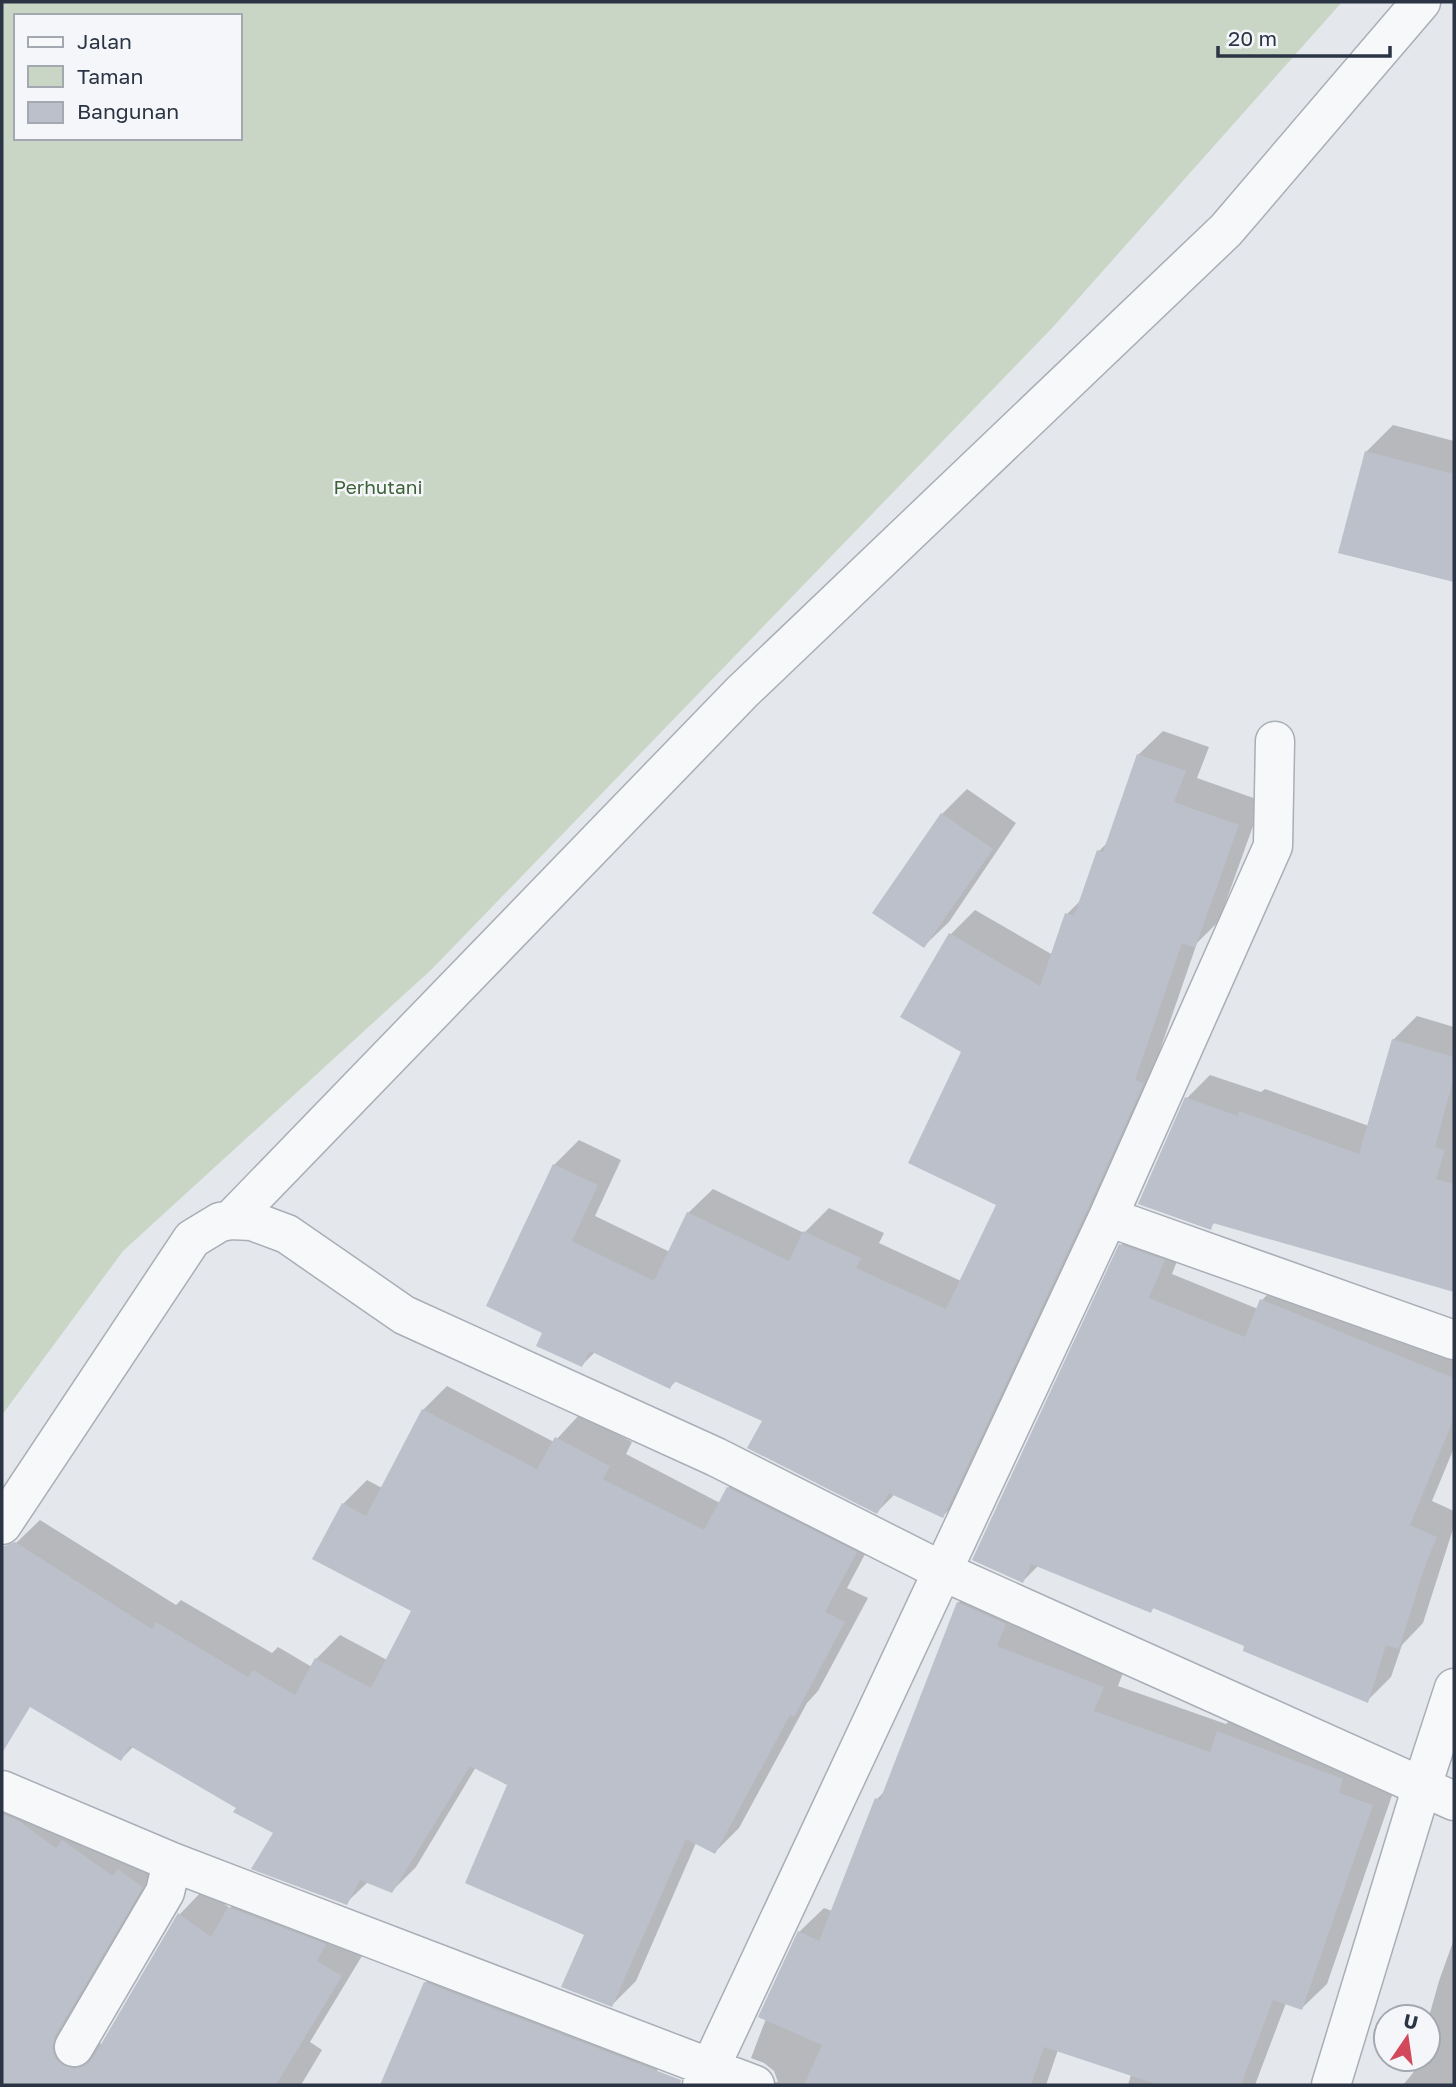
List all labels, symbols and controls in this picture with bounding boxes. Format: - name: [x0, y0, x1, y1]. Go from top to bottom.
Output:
- legend: [14, 14, 242, 140]
- scale bar: [1218, 14, 1390, 58]
- text: 20 m: [1228, 25, 1277, 51]
- text: Jalan: [77, 28, 132, 54]
- text: Taman: [77, 63, 143, 89]
- text: Bangunan: [77, 98, 179, 124]
- park label: Perhutani: [334, 475, 422, 498]
- north arrow: [1372, 2003, 1442, 2073]
- text: U: [1402, 2008, 1420, 2034]

